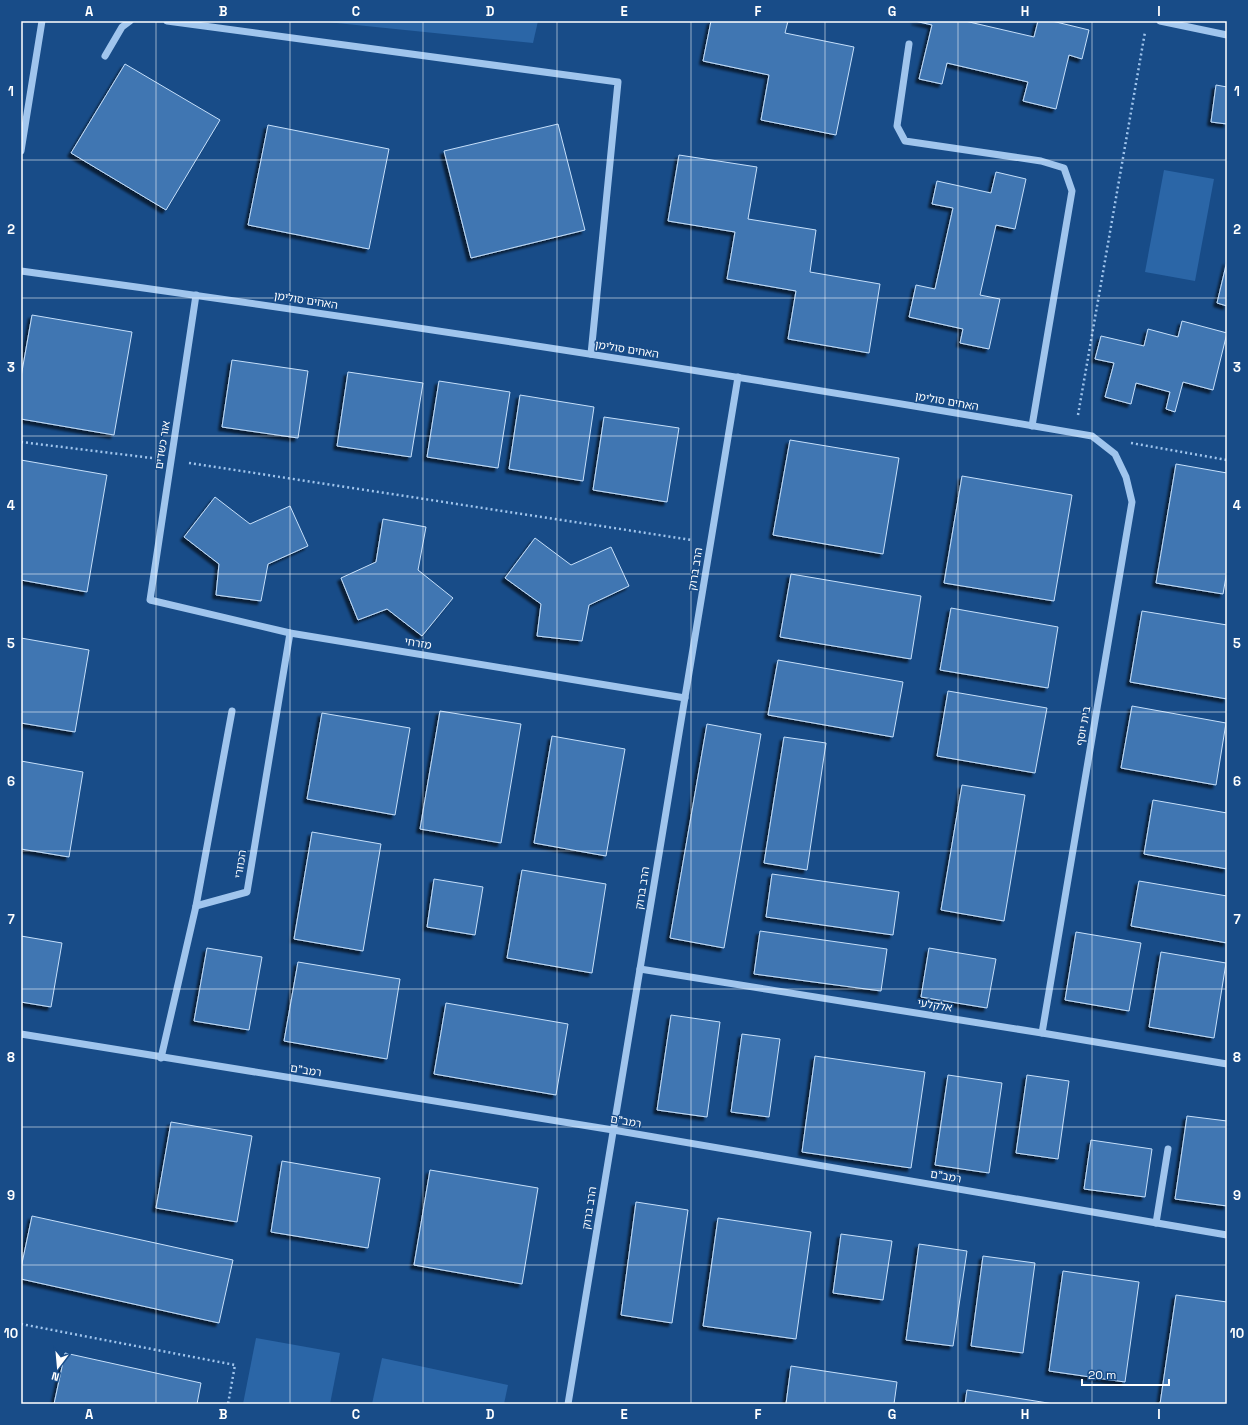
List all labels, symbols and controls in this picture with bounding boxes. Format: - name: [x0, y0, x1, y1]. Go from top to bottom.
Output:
- text: A: [85, 3, 94, 20]
- text: B: [219, 3, 228, 20]
- text: C: [352, 3, 360, 20]
- text: D: [486, 3, 495, 20]
- text: E: [620, 3, 628, 20]
- text: F: [755, 3, 762, 20]
- text: G: [888, 3, 896, 20]
- text: H: [1021, 3, 1029, 20]
- text: I: [1157, 3, 1161, 20]
- text: 1: [8, 83, 14, 100]
- text: 1: [1234, 83, 1240, 100]
- text: 2: [7, 221, 15, 238]
- text: 2: [1233, 221, 1241, 238]
- street label: האחים סולימן: [273, 288, 339, 312]
- street label: האחים סולימן: [594, 337, 660, 361]
- text: 3: [7, 359, 15, 376]
- text: 3: [1233, 359, 1241, 376]
- street label: האחים סולימן: [914, 388, 980, 414]
- street label: אור כשדים: [151, 420, 173, 470]
- text: 4: [7, 497, 15, 514]
- text: 4: [1233, 497, 1241, 514]
- street label: הרב ברוק: [685, 546, 705, 591]
- street label: מזרחי: [403, 634, 433, 652]
- text: 5: [7, 635, 15, 652]
- text: 5: [1233, 635, 1241, 652]
- street label: בית יוסף: [1073, 705, 1093, 747]
- text: 6: [7, 773, 15, 790]
- text: 6: [1233, 773, 1241, 790]
- street label: הכוזרי: [231, 849, 249, 879]
- street label: הרב ברוק: [632, 865, 652, 910]
- text: 7: [7, 911, 15, 928]
- text: 7: [1233, 911, 1241, 928]
- street label: אלקלעי: [917, 995, 953, 1015]
- text: 8: [7, 1049, 15, 1066]
- text: 8: [1233, 1049, 1241, 1066]
- street label: רמב"ם: [289, 1061, 323, 1079]
- street label: רמב"ם: [609, 1111, 643, 1131]
- street label: רמב"ם: [929, 1166, 963, 1186]
- street label: הרב ברוק: [579, 1185, 599, 1230]
- text: 9: [7, 1187, 15, 1204]
- text: 9: [1233, 1187, 1241, 1204]
- text: 10: [4, 1325, 18, 1342]
- text: 10: [1230, 1325, 1244, 1342]
- north arrow: [38, 1347, 78, 1387]
- scale bar: [1082, 1361, 1169, 1387]
- text: 20 m: [1088, 1367, 1116, 1383]
- text: N: [50, 1369, 61, 1384]
- text: A: [85, 1406, 94, 1423]
- text: B: [219, 1406, 228, 1423]
- text: C: [352, 1406, 360, 1423]
- text: D: [486, 1406, 495, 1423]
- text: E: [620, 1406, 628, 1423]
- text: F: [755, 1406, 762, 1423]
- text: G: [888, 1406, 896, 1423]
- text: H: [1021, 1406, 1029, 1423]
- text: I: [1157, 1406, 1161, 1423]

